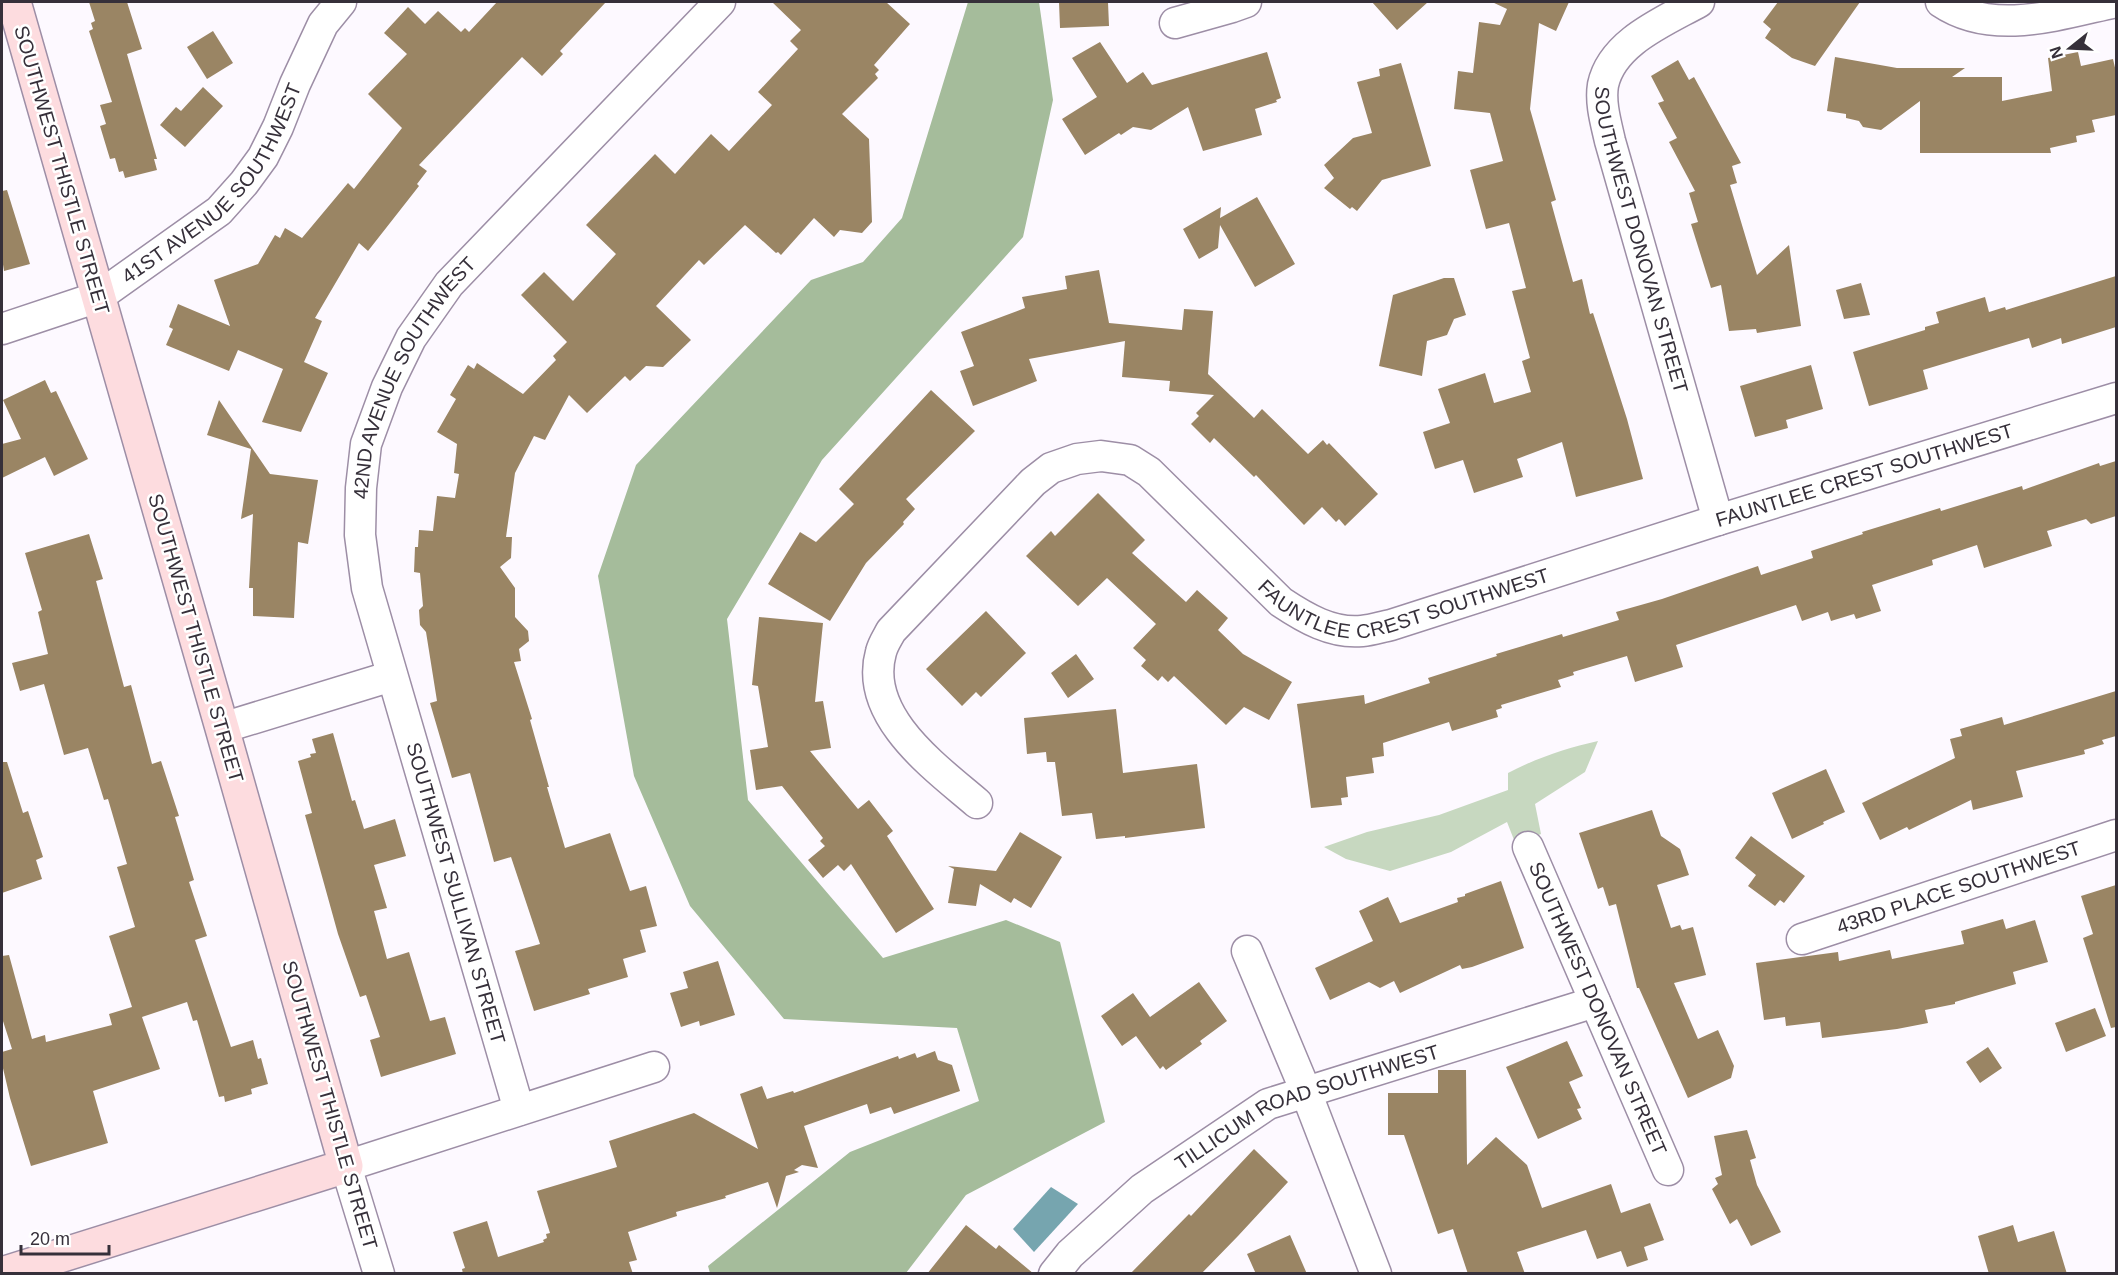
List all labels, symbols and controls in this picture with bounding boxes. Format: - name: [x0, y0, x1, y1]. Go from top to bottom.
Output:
- north arrow: [2040, 18, 2100, 78]
- street label: SOUTHWEST THISTLE STREET: [10, 23, 114, 317]
- text: N: [2046, 44, 2066, 61]
- street label: 41ST AVENUE SOUTHWEST: [118, 80, 305, 288]
- street label: SOUTHWEST DONOVAN STREET: [1591, 86, 1692, 396]
- street label: 42ND AVENUE SOUTHWEST: [350, 252, 480, 499]
- street label: FAUNTLEE CREST SOUTHWEST: [1713, 419, 2016, 531]
- street label: SOUTHWEST THISTLE STREET: [144, 491, 248, 785]
- street label: FAUNTLEE CREST SOUTHWEST: [1251, 559, 1561, 589]
- text: FAUNTLEE CREST SOUTHWEST: [1254, 564, 1552, 643]
- street label: SOUTHWEST SULLIVAN STREET: [402, 740, 510, 1046]
- street label: 43RD PLACE SOUTHWEST: [1834, 836, 2083, 938]
- street label: SOUTHWEST DONOVAN STREET: [1525, 859, 1671, 1158]
- street label: SOUTHWEST THISTLE STREET: [278, 958, 382, 1252]
- street label: TILLICUM ROAD SOUTHWEST: [1171, 1040, 1442, 1174]
- scale bar: [21, 1218, 110, 1256]
- text: 20 m: [30, 1229, 70, 1249]

